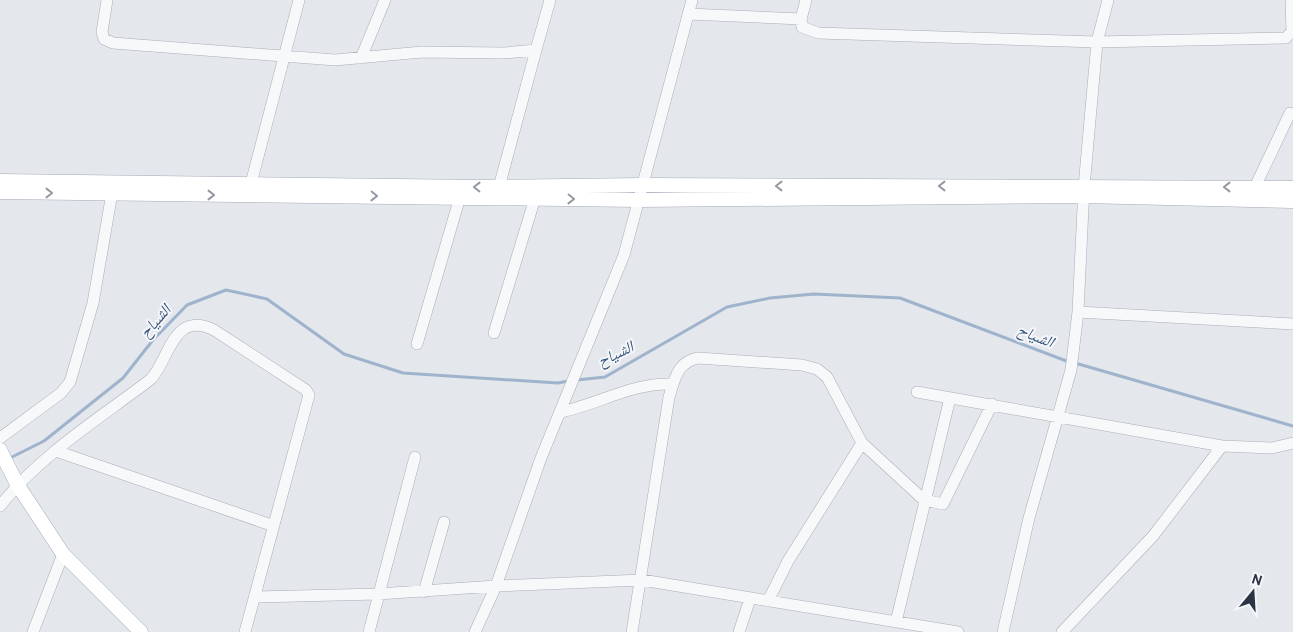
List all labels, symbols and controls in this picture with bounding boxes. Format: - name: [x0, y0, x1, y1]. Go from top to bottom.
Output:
- one-way arrow: [775, 181, 783, 191]
- one-way arrow: [938, 181, 946, 191]
- one-way arrow: [473, 182, 480, 192]
- one-way arrow: [1223, 182, 1230, 192]
- one-way arrow: [45, 188, 53, 198]
- one-way arrow: [208, 190, 215, 200]
- one-way arrow: [370, 191, 378, 201]
- one-way arrow: [568, 194, 575, 204]
- water label: الشياح: [136, 300, 177, 343]
- water label: الشياح: [1014, 321, 1058, 354]
- water label: الشياح: [595, 337, 639, 372]
- north arrow: [1228, 567, 1278, 617]
- text: N: [1249, 571, 1264, 591]

